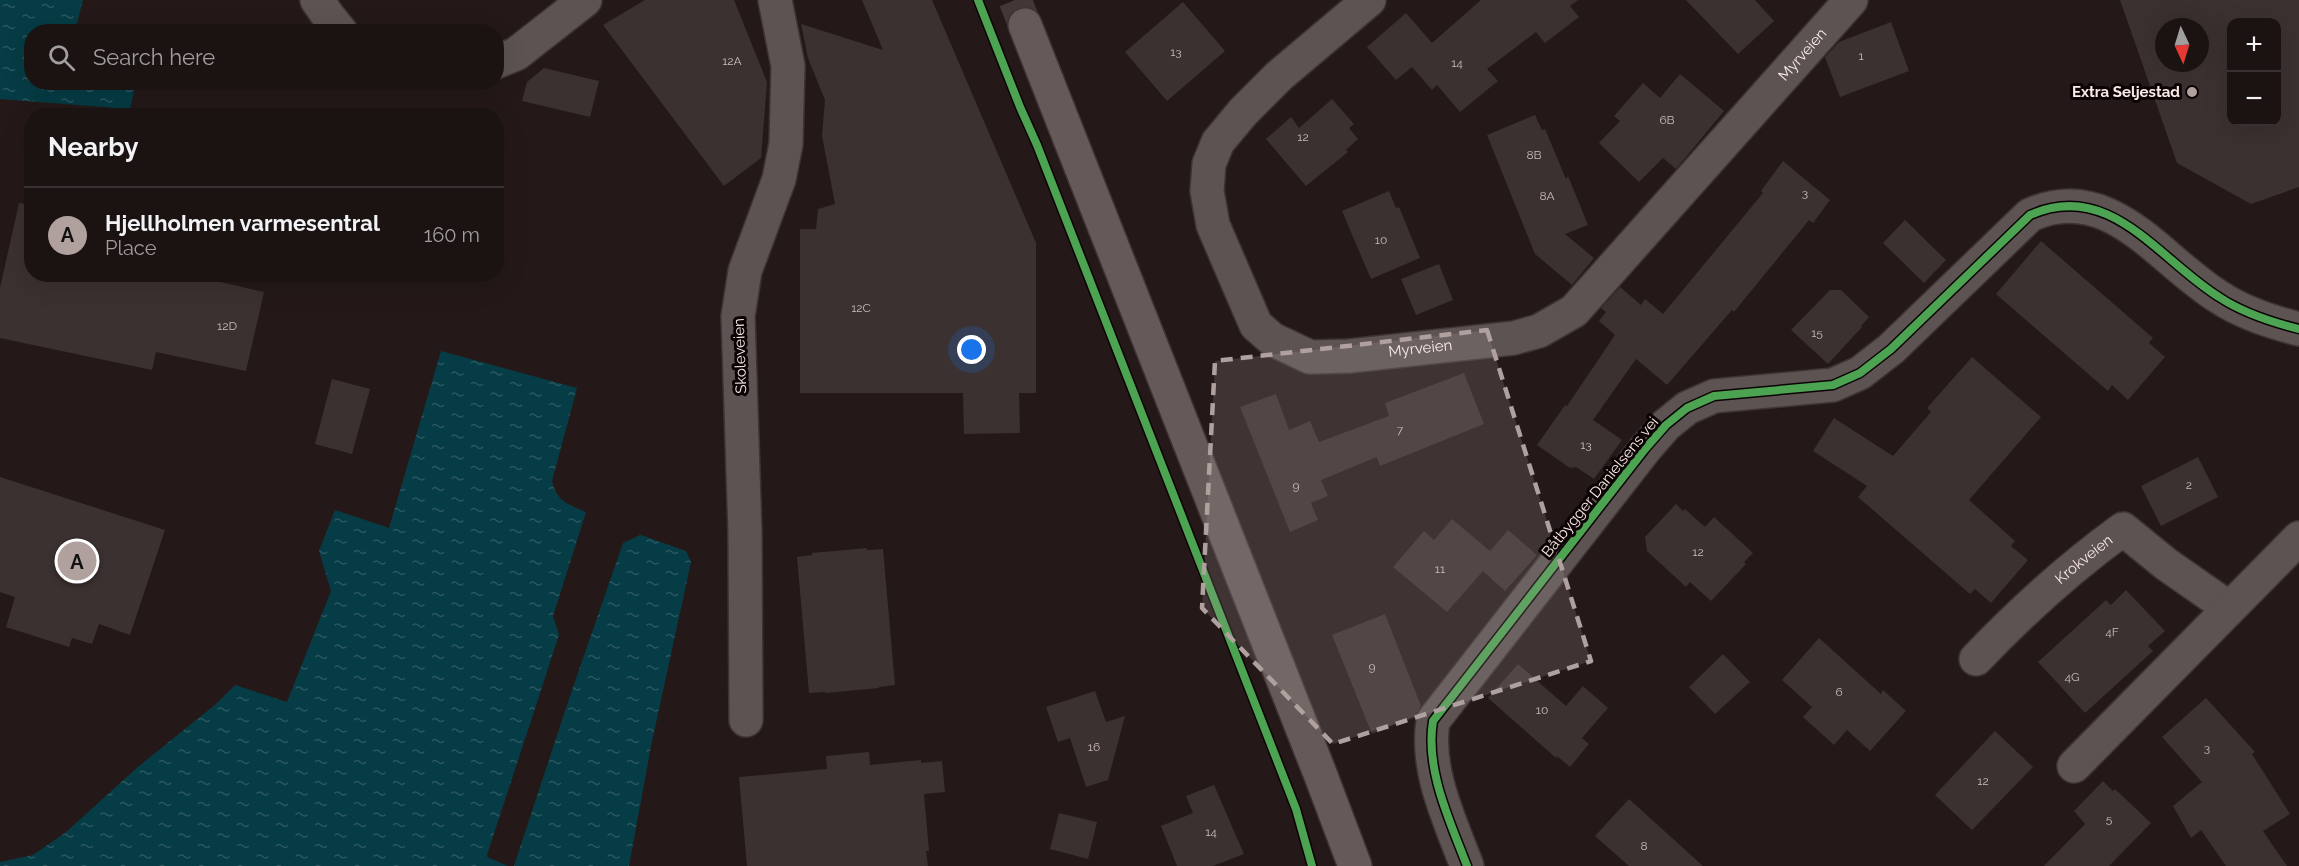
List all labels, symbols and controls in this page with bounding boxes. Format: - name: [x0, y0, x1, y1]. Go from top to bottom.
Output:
- north arrow: [2155, 18, 2209, 72]
- map controls: [2227, 18, 2281, 126]
- button: +: [2227, 18, 2281, 72]
- search box: [24, 24, 504, 90]
- street label: Myrveien: [1774, 25, 1830, 84]
- icon: search: [45, 41, 78, 74]
- text: Search here: [93, 44, 215, 70]
- house number: 13: [1170, 45, 1182, 59]
- house number: 1: [1858, 49, 1864, 63]
- house number: 12A: [722, 54, 742, 68]
- house number: 14: [1451, 56, 1463, 70]
- button: −: [2227, 72, 2281, 126]
- place label: Extra Seljestad: [2072, 83, 2180, 101]
- marker: Extra Seljestad: [2185, 85, 2199, 99]
- house number: 6B: [1659, 113, 1675, 127]
- house number: 12: [1297, 130, 1309, 144]
- text: Nearby: [48, 132, 138, 162]
- house number: 8B: [1526, 148, 1542, 162]
- house number: 3: [1802, 186, 1808, 200]
- house number: 8A: [1539, 189, 1555, 203]
- text: Hjellholmen varmesentral: [105, 210, 380, 236]
- text: A: [61, 223, 74, 247]
- text: 160 m: [424, 223, 480, 247]
- house number: 10: [1375, 233, 1387, 247]
- text: Place: [105, 236, 156, 260]
- house number: 12C: [851, 301, 871, 315]
- street label: Skoleveien: [730, 318, 750, 394]
- house number: 12D: [217, 319, 237, 333]
- house number: 15: [1811, 326, 1823, 340]
- your location: [957, 335, 986, 364]
- street label: Myrveien: [1388, 336, 1453, 361]
- street label: Båtbygger Danielsens vei: [1538, 413, 1662, 561]
- house number: 7: [1397, 423, 1404, 437]
- house number: 13: [1580, 438, 1592, 452]
- house number: 2: [2186, 478, 2192, 492]
- house number: 9: [1292, 479, 1300, 493]
- street label: Krokveien: [2051, 531, 2116, 588]
- pin: A: [58, 538, 97, 584]
- house number: 12: [1692, 545, 1704, 559]
- house number: 11: [1435, 562, 1445, 576]
- house number: 4F: [2105, 625, 2119, 639]
- house number: 9: [1368, 660, 1376, 674]
- house number: 4G: [2064, 670, 2080, 684]
- house number: 6: [1835, 685, 1843, 699]
- house number: 10: [1536, 703, 1548, 717]
- house number: 16: [1088, 740, 1100, 754]
- house number: 3: [2204, 741, 2210, 755]
- house number: 12: [1977, 774, 1989, 788]
- house number: 5: [2106, 812, 2113, 826]
- house number: 14: [1205, 825, 1217, 839]
- house number: 8: [1640, 839, 1648, 853]

